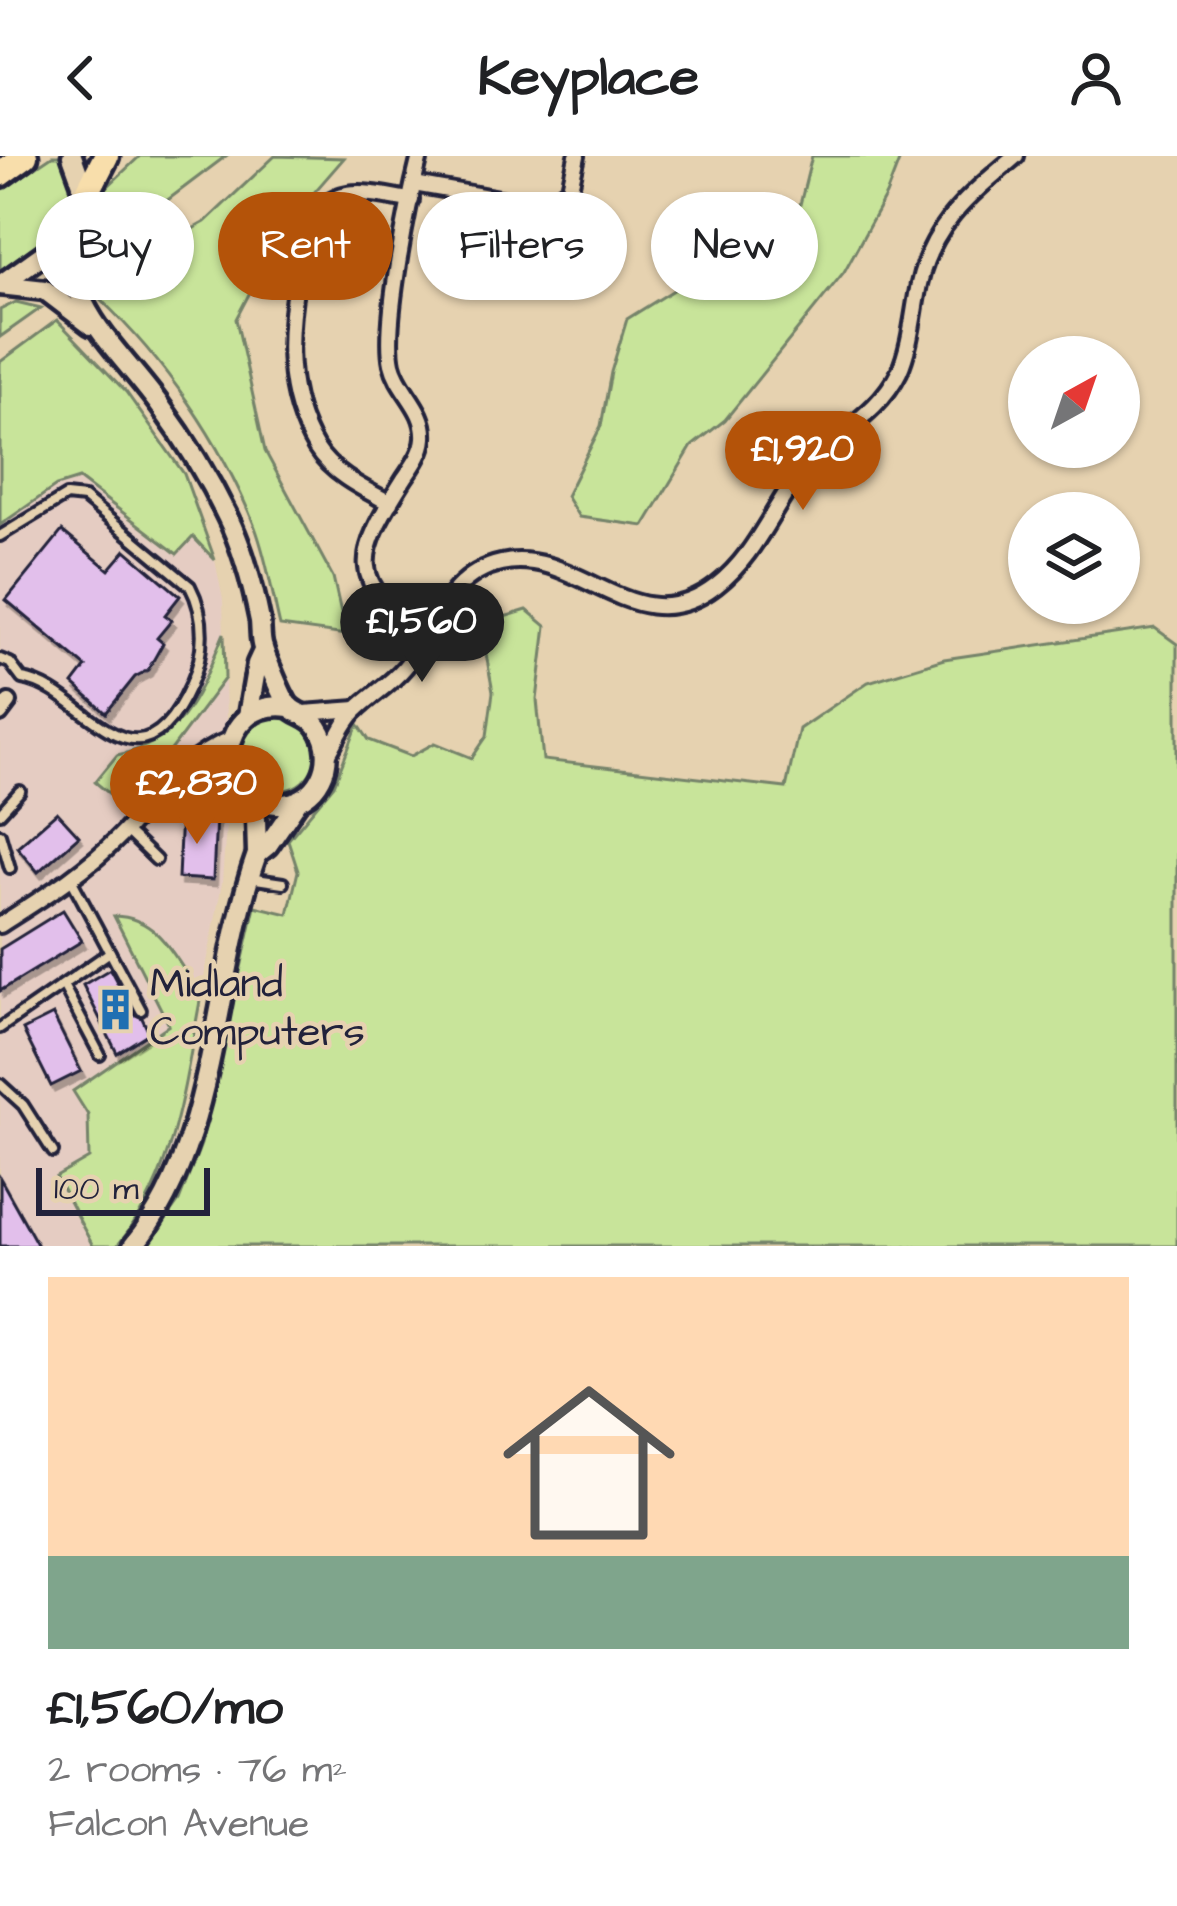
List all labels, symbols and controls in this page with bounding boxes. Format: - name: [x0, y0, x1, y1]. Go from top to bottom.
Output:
- text: Keyplace: [478, 41, 699, 116]
- icon: back: [48, 45, 114, 111]
- icon: person: [1063, 45, 1129, 111]
- chip: Buy: [36, 192, 194, 300]
- chip: Rent: [218, 192, 393, 300]
- chip: Filters: [417, 192, 627, 300]
- chip: New: [651, 192, 818, 300]
- north arrow: [1008, 336, 1140, 468]
- map controls: [1008, 336, 1140, 624]
- pin: £1,920: [705, 411, 901, 513]
- text: £1,920: [752, 423, 854, 477]
- button: layers: [1008, 492, 1140, 624]
- pin: £1,560: [324, 583, 520, 685]
- text: £1,560: [367, 595, 477, 649]
- pin: £2,830: [99, 745, 295, 847]
- text: £2,830: [137, 757, 257, 811]
- place label: Midland Computers: [150, 956, 365, 1062]
- building icon: Midland Computers: [93, 986, 139, 1032]
- scale bar: [36, 1162, 210, 1215]
- text: 100 m: [54, 1166, 139, 1212]
- icon: home: [481, 1355, 697, 1571]
- text: £1,560/mo: [48, 1673, 283, 1744]
- text: 2 rooms · 76 m²: [48, 1744, 347, 1798]
- text: Falcon Avenue: [48, 1798, 309, 1852]

